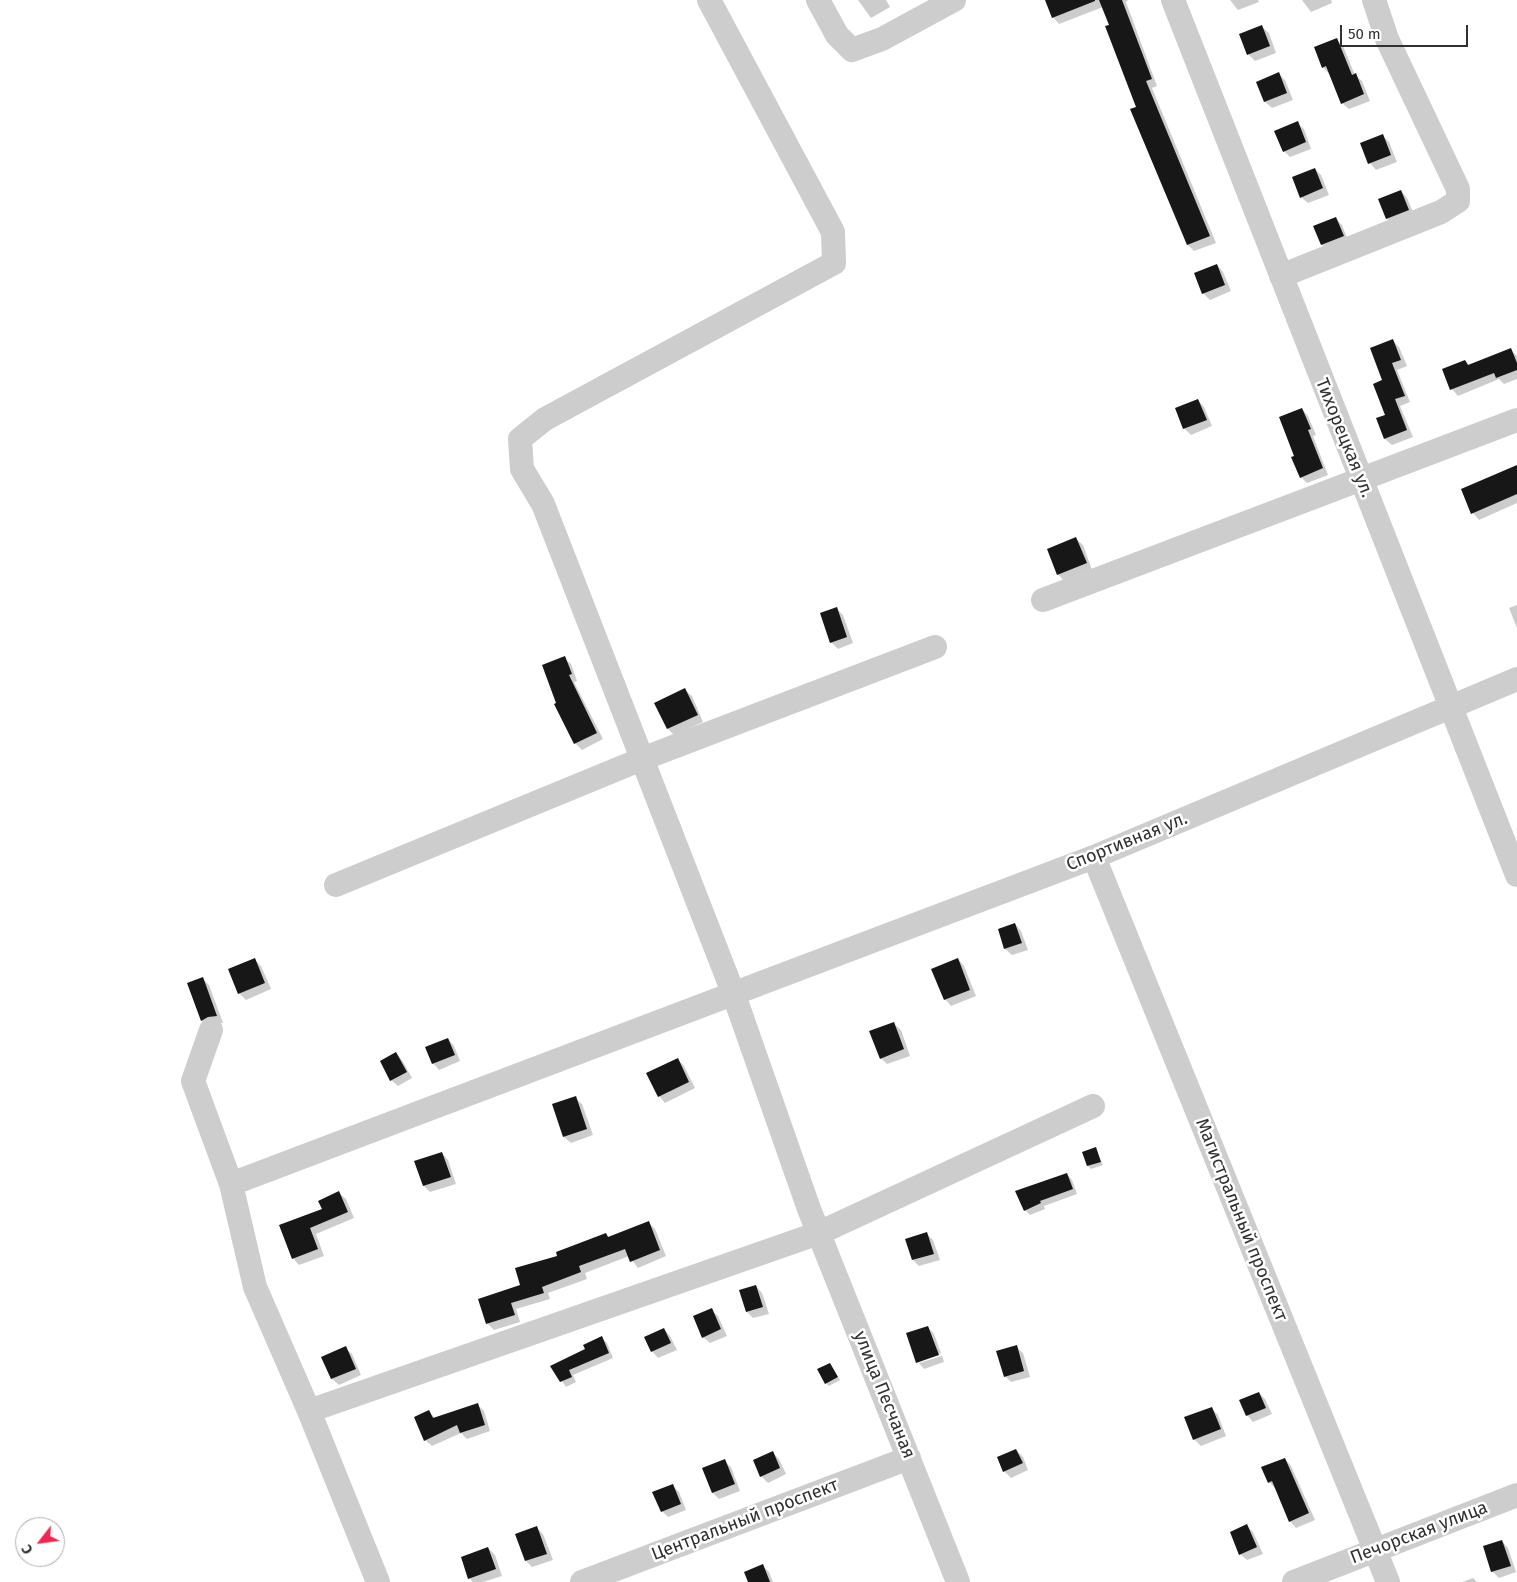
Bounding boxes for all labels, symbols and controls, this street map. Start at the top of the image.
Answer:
scale bar [1342,15,1470,47]
text: 50 m [1348,25,1381,43]
street label: Тихорецкая ул. [1310,375,1378,501]
street label: Спортивная ул. [1063,808,1191,876]
street label: Магистральный проспект [1190,1115,1292,1325]
street label: улица Песчаная [849,1328,919,1462]
street label: Центральный проспект [649,1474,841,1566]
street label: Печорская улица [1347,1497,1491,1569]
north arrow [15,1517,65,1567]
text: С [18,1542,37,1557]

